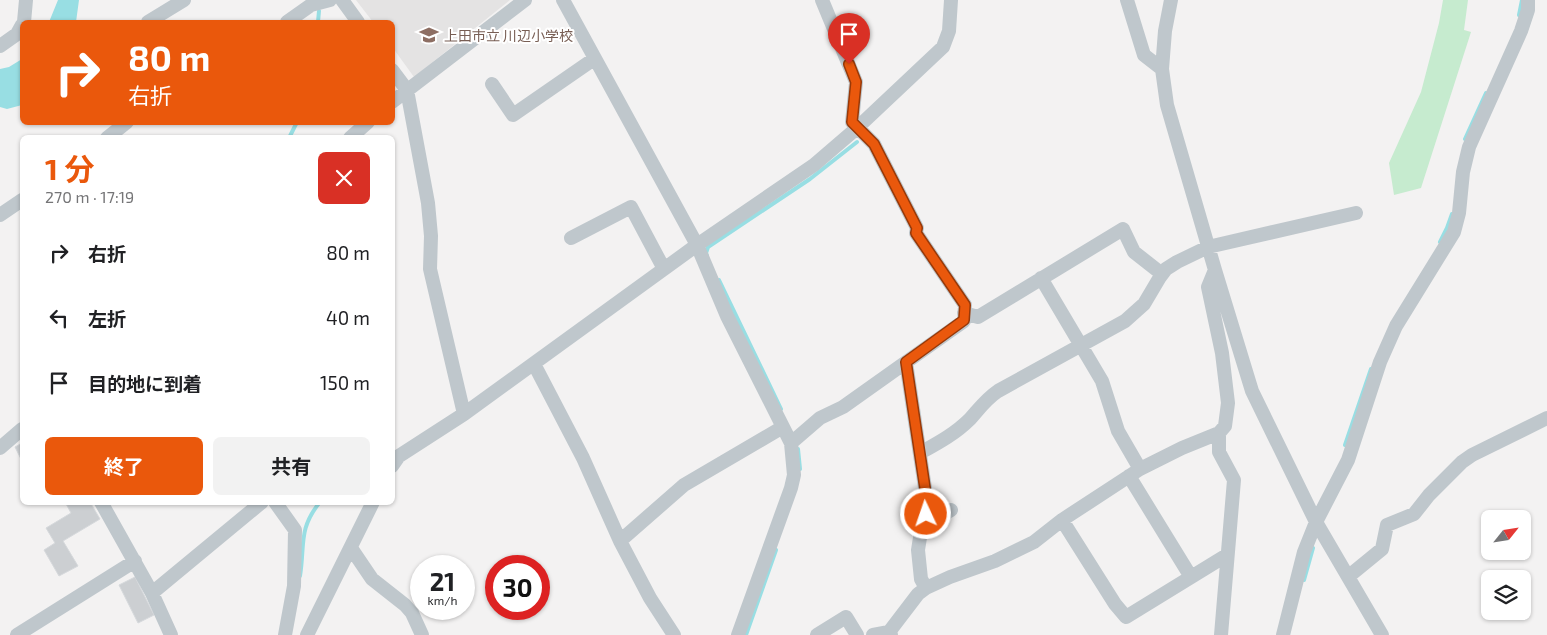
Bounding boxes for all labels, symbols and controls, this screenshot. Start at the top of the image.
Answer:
pin [828,13,870,64]
icon: arrive [835,20,863,48]
school or university icon: 上田市立 川辺小学校 [418,24,440,46]
place label: 上田市立 川辺小学校 [444,27,573,44]
text: 80 m [128,36,210,78]
icon: right [45,40,110,105]
text: 右折 [128,82,172,108]
text: 1 分 [45,150,94,186]
button: close [318,152,370,204]
text: 270 m · 17:19 [45,187,134,206]
icon: right [45,239,73,267]
text: 80 m [326,241,370,264]
text: 右折 [88,242,126,265]
icon: left [45,304,73,332]
text: 40 m [326,306,370,329]
text: 左折 [88,307,126,330]
icon: arrive [45,369,73,397]
text: 150 m [320,371,370,394]
text: 目的地に到着 [88,372,202,395]
button: 終了 [45,437,203,495]
button: 共有 [213,437,370,495]
position arrow [899,487,951,539]
north arrow [1481,510,1531,560]
map controls [1481,510,1531,620]
speed limit sign: 30 [485,555,550,620]
text: 21 [430,566,455,596]
button: layers [1481,570,1531,620]
text: km/h [428,593,457,607]

